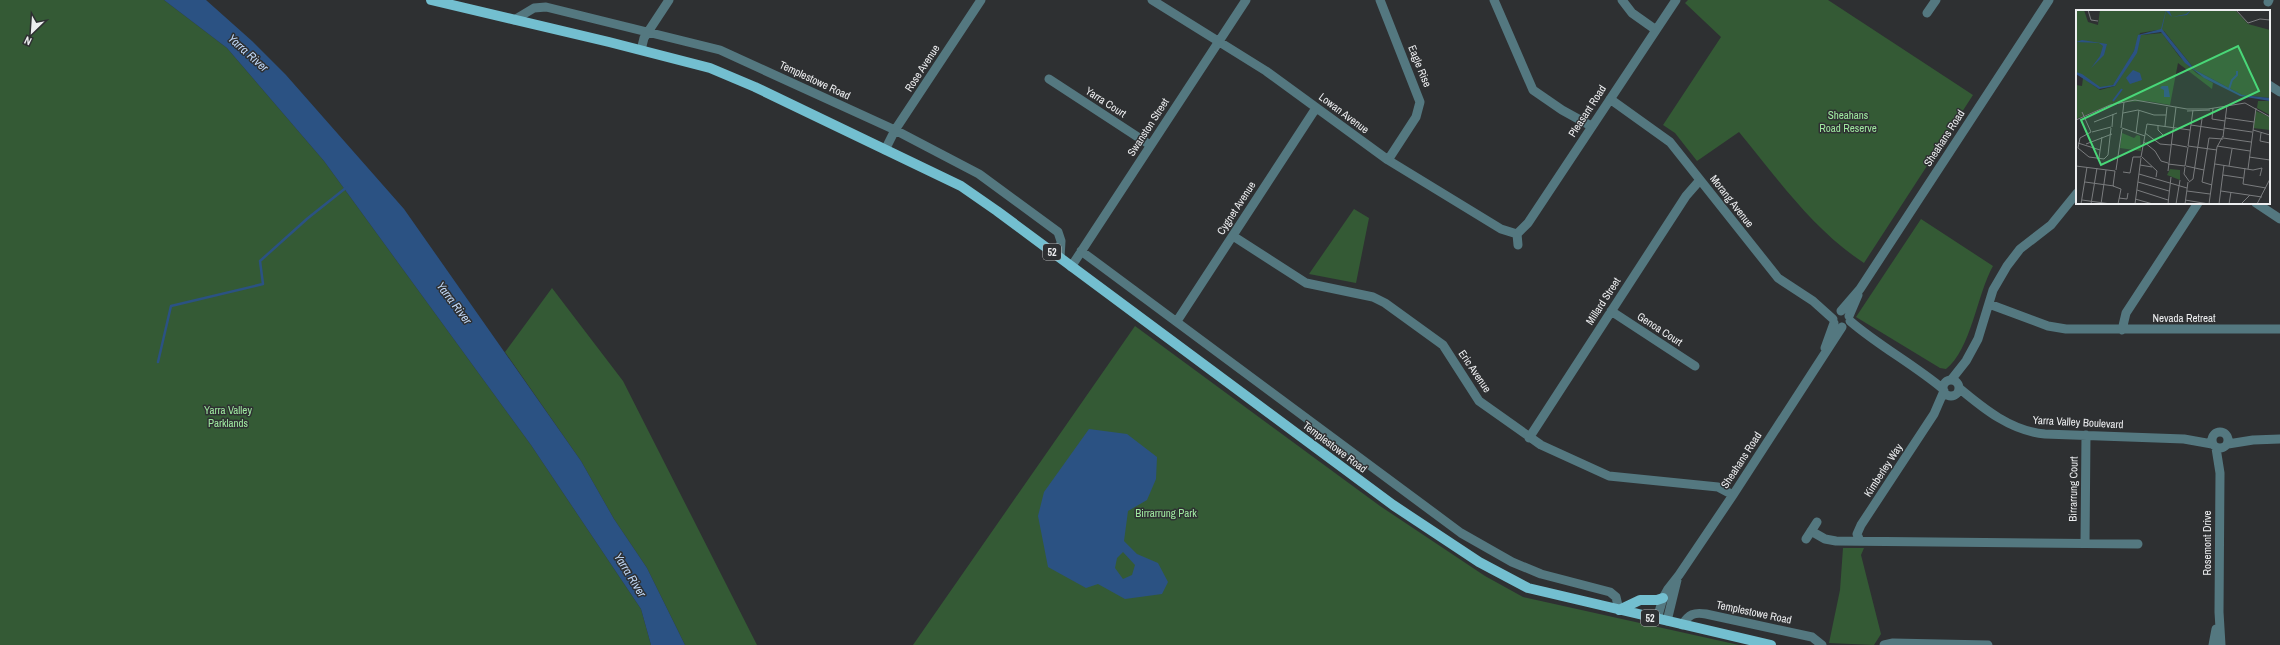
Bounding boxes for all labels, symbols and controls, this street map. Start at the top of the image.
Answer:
inset map [2076,10,2270,204]
north arrow [12,12,52,52]
water label: Yarra River [224,31,272,76]
text: N [22,33,34,49]
street label: Rose Avenue [902,42,942,94]
street label: Eagle Rise [1405,43,1435,89]
street label: Templestowe Road [777,57,853,103]
street label: Pleasant Road [1565,82,1609,140]
street label: Yarra Court [1083,84,1129,121]
street label: Lowan Avenue [1316,90,1372,136]
street label: Swanston Street [1124,95,1172,159]
street label: Sheahans Road [1921,107,1967,169]
park label: Sheahans Road Reserve [1819,108,1877,135]
street label: Morang Avenue [1707,172,1757,230]
street label: Cygnet Avenue [1214,179,1258,237]
road number: 52 [1043,244,1061,260]
street label: Millard Street [1583,274,1624,327]
water label: Yarra River [433,278,476,328]
street label: Genoa Court [1635,309,1686,349]
street label: Nevada Retreat [2152,311,2216,325]
street label: Eric Avenue [1456,347,1494,395]
park label: Yarra Valley Parklands [204,403,252,430]
street label: Yarra Valley Boulevard [2032,413,2124,431]
street label: Templestowe Road [1300,418,1370,476]
street label: Sheahans Road [1718,429,1764,491]
street label: Kimberley Way [1861,440,1906,499]
street label: Birrarrung Court [2065,456,2081,522]
park label: Birrarrung Park [1135,506,1197,520]
street label: Rosemont Drive [2200,510,2214,576]
water label: Yarra River [610,550,650,601]
street label: Templestowe Road [1715,597,1793,627]
road number: 52 [1641,610,1659,626]

